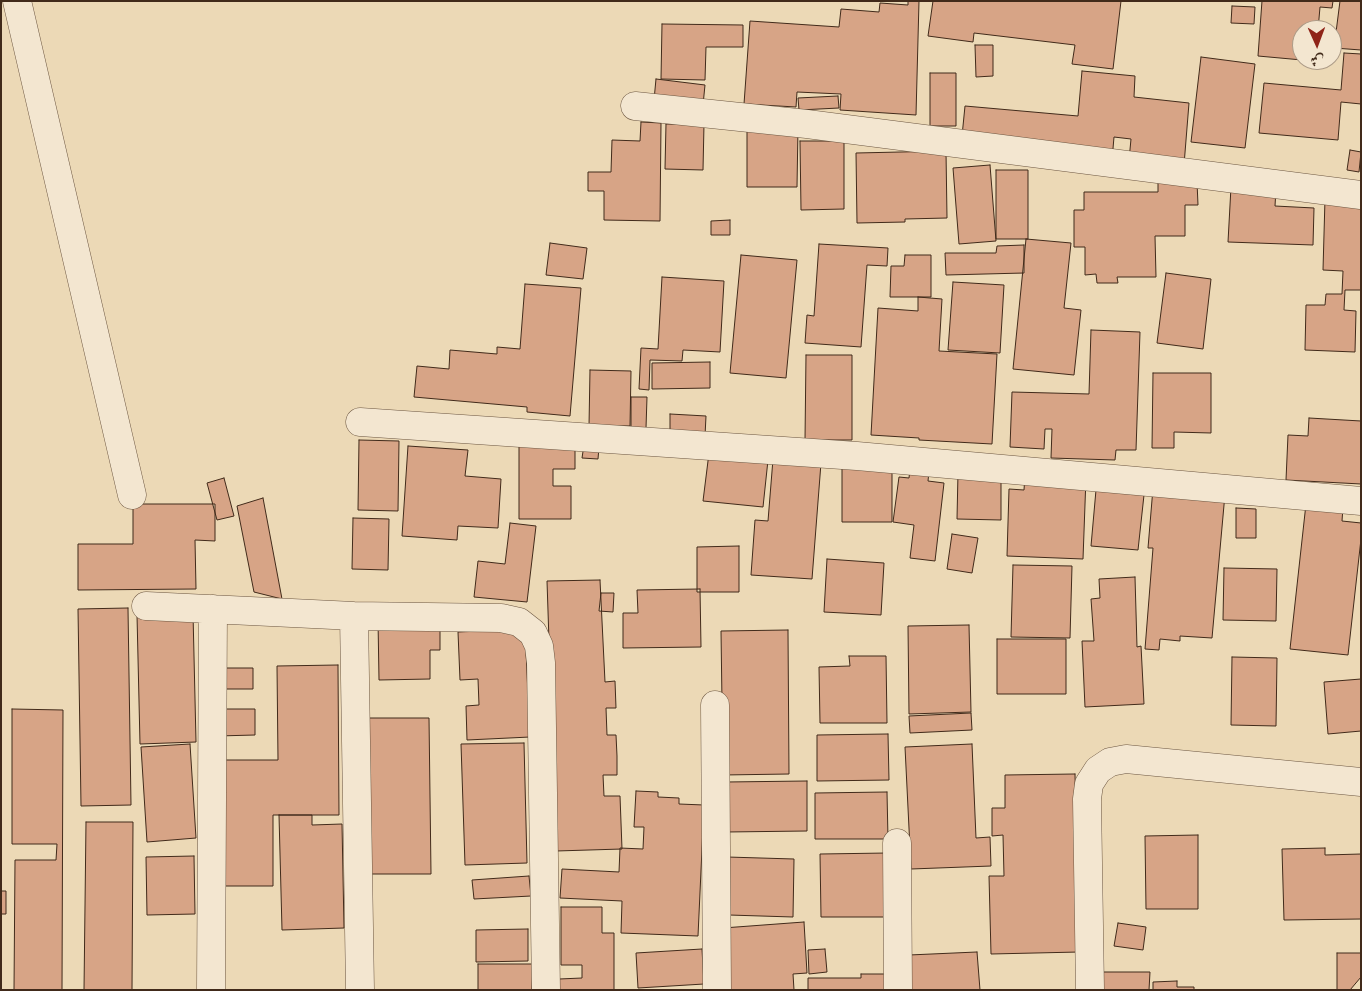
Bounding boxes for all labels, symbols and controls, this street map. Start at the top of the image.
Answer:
north arrow [1292,20,1342,70]
text: ش [1310,50,1325,69]

